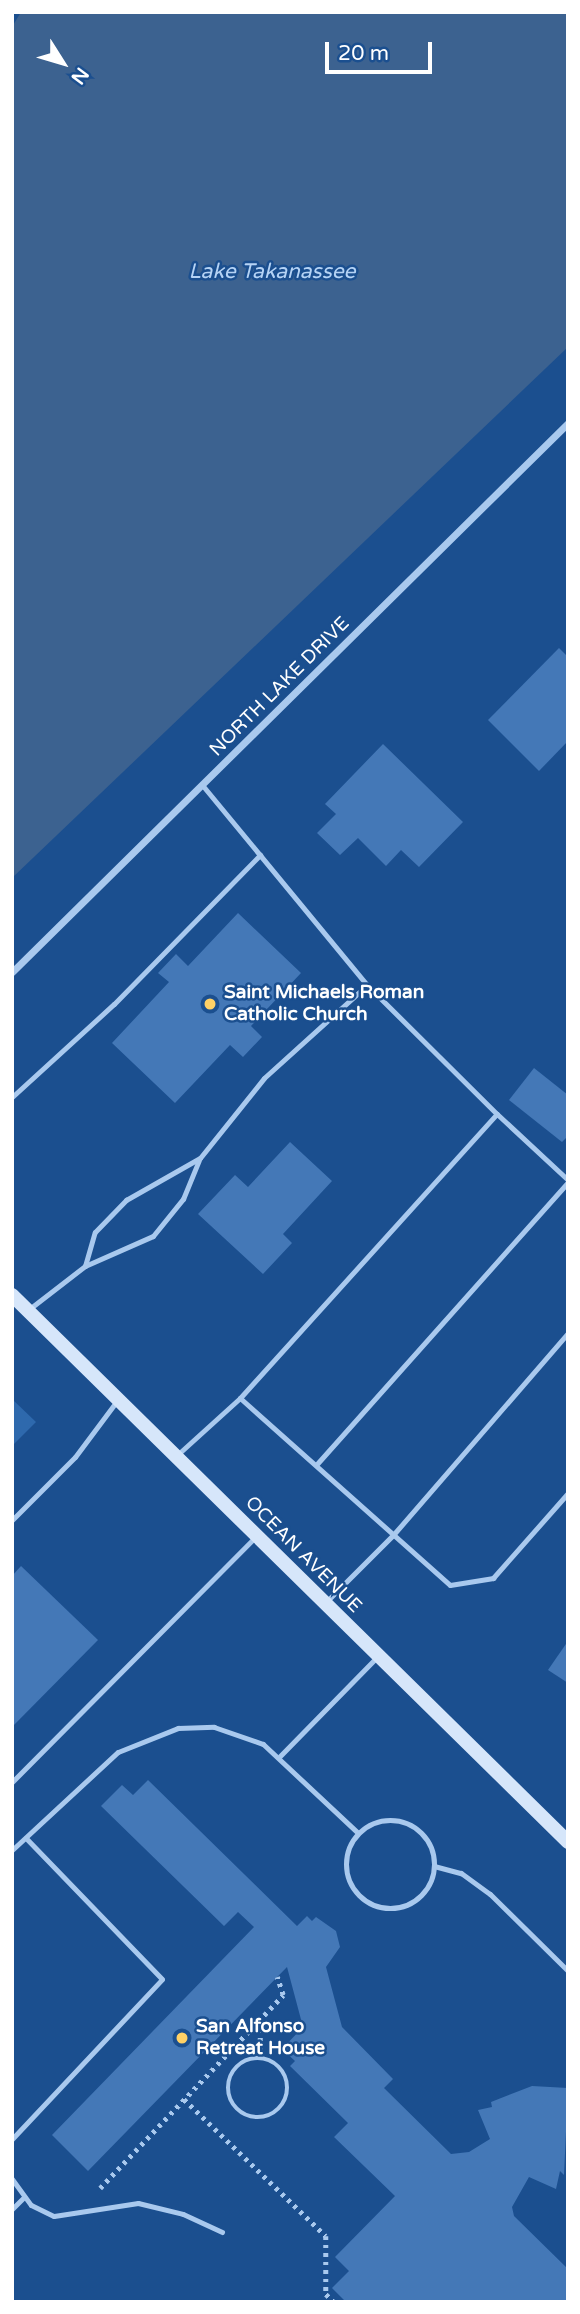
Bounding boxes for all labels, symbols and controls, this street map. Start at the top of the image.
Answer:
north arrow [28,28,98,98]
scale bar [328,28,435,72]
text: 20 m [338,41,389,66]
text: N [66,63,93,88]
water label: Lake Takanassee [189,259,355,285]
street label: NORTH LAKE DRIVE [205,612,355,762]
place label: Saint Michaels Roman Catholic Church [224,982,424,1026]
marker: Saint Michaels Roman Catholic Church [202,996,218,1012]
street label: OCEAN AVENUE [240,1492,366,1618]
place label: San Alfonso Retreat House [196,2016,325,2060]
marker: San Alfonso Retreat House [174,2030,190,2046]

